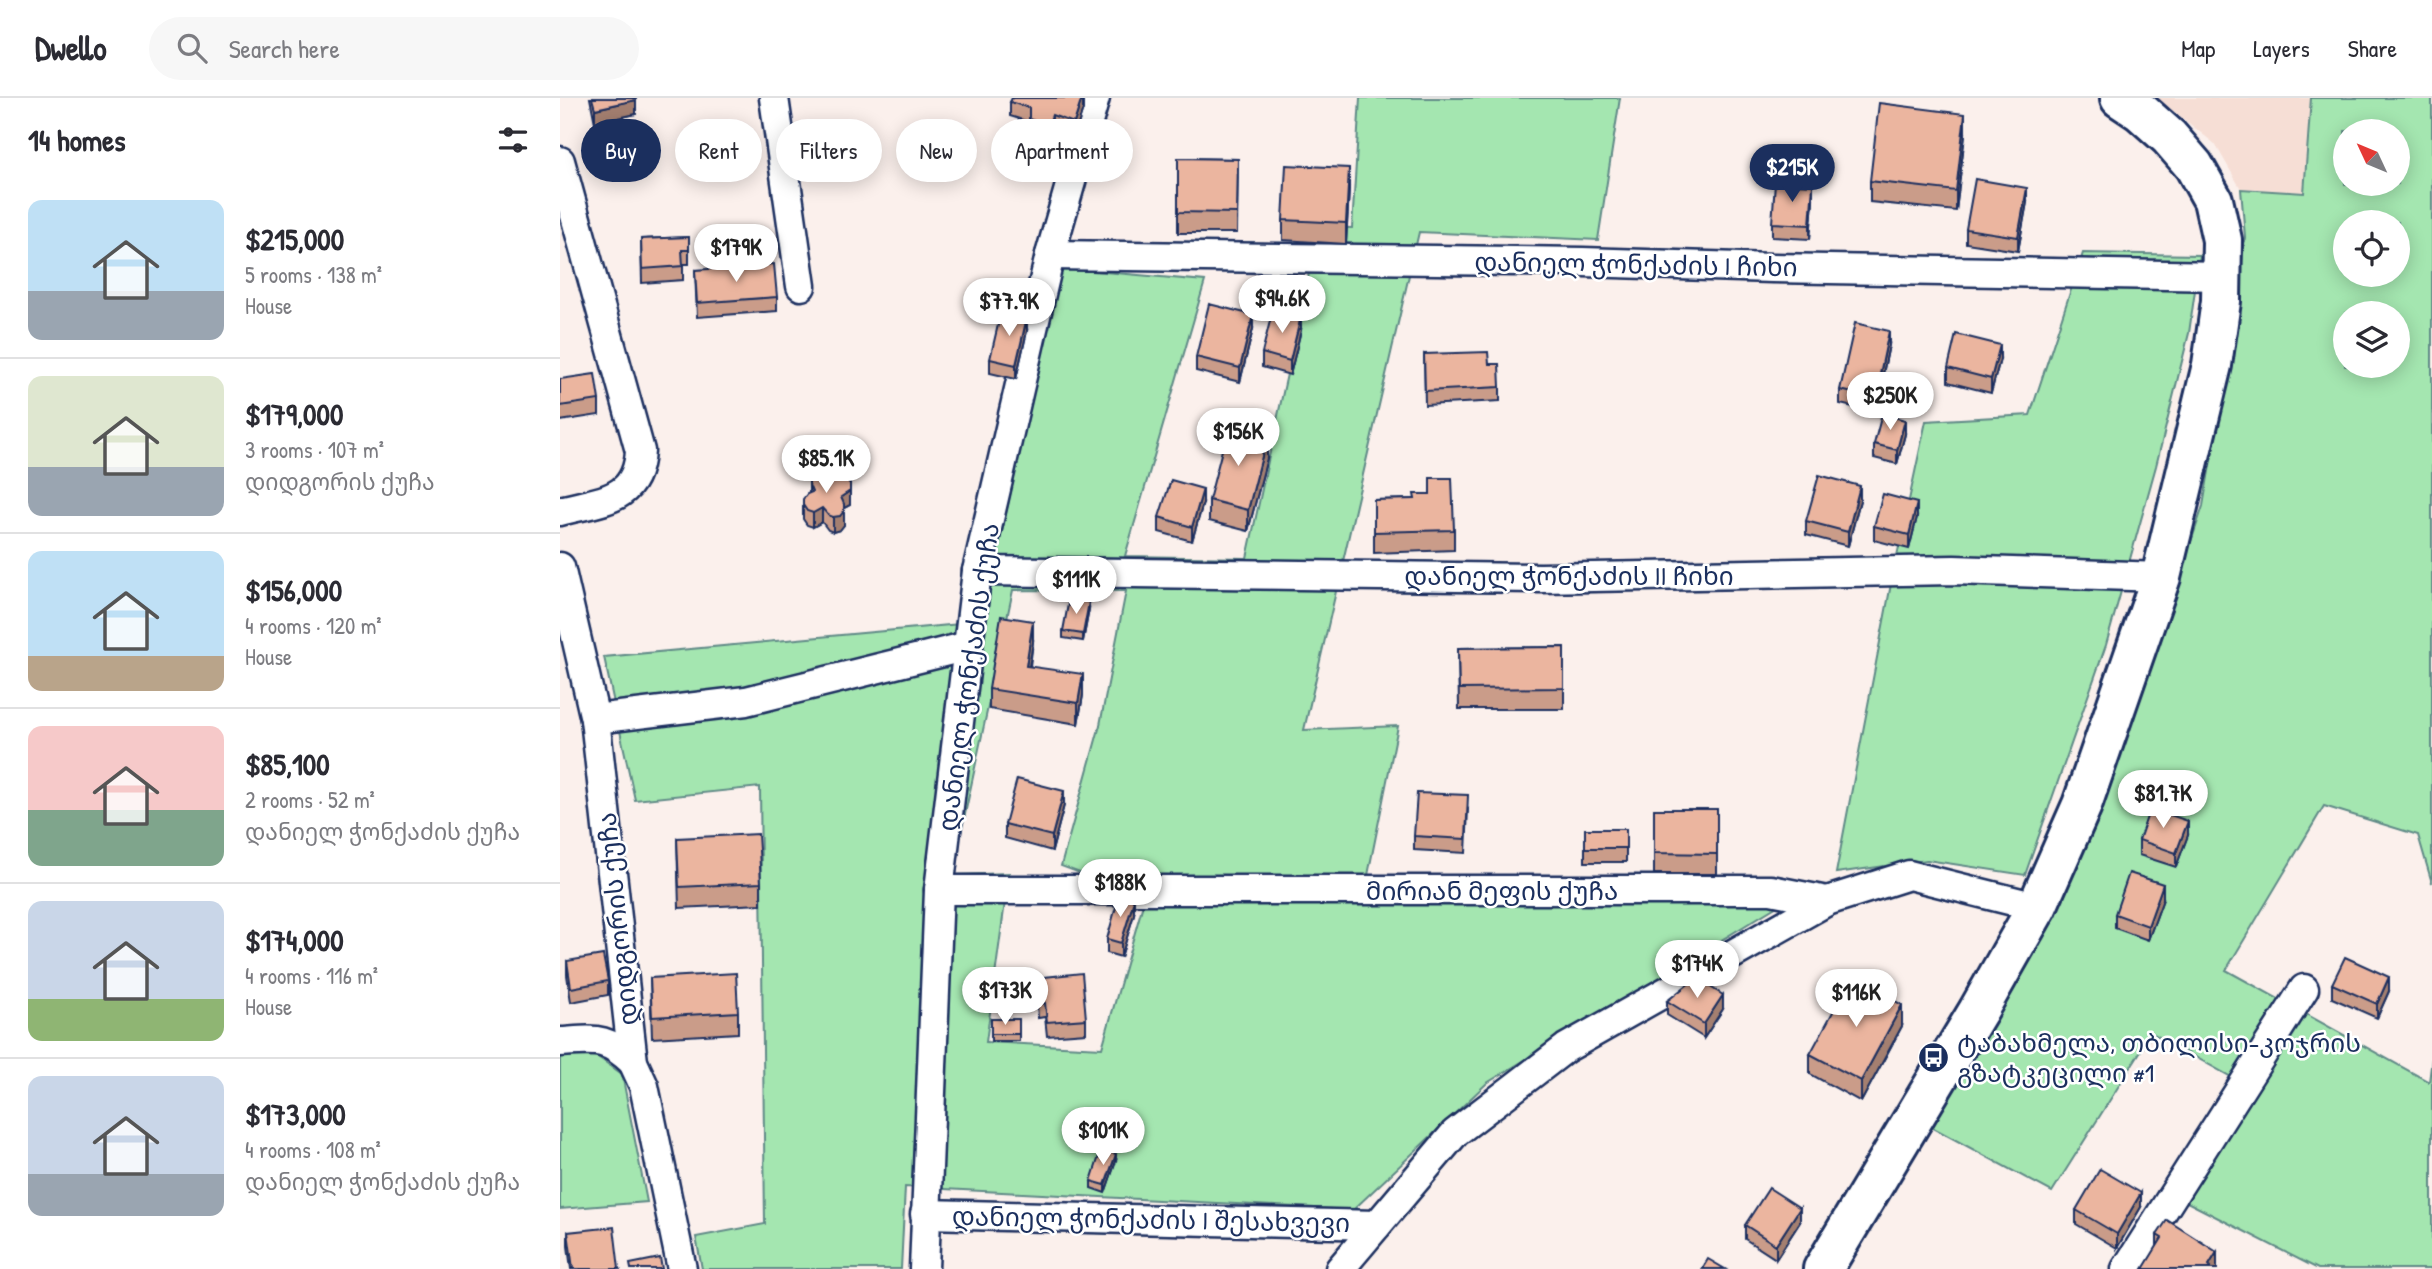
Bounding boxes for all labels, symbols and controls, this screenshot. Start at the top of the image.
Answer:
search box [149,17,639,80]
text: Dwello [35,26,107,70]
icon: search [173,29,211,67]
text: Search here [229,31,340,66]
text: Map [2181,32,2215,64]
text: Layers [2253,32,2310,64]
text: Share [2348,32,2397,64]
chip: Buy [581,119,661,182]
chip: Rent [675,119,762,182]
chip: Filters [776,119,882,182]
chip: New [896,119,977,182]
chip: Apartment [991,119,1133,182]
north arrow [2333,119,2410,196]
map controls [2333,119,2410,378]
text: 14 homes [28,120,126,160]
icon: filters [494,121,532,159]
pin: $215K [1743,144,1841,204]
text: $215K [1766,151,1818,182]
button: locate [2333,210,2410,287]
text: $215,000 [245,219,344,259]
pin: $179K [687,225,785,284]
icon: home [84,228,168,312]
text: $179K [710,231,762,262]
street label: დანიელ ჭონქაძის I ჩიხი [1474,244,1798,284]
text: 5 rooms · 138 m² [245,259,382,290]
pin: $94.6K [1225,275,1339,335]
pin: $77.9K [952,278,1066,338]
text: $94.6K [1255,282,1309,313]
text: $77.9K [979,285,1039,316]
text: House [245,290,292,321]
button: layers [2333,301,2410,378]
pin: $250K [1841,372,1939,432]
text: $250K [1863,379,1917,410]
text: $179,000 [245,394,343,434]
icon: home [84,404,168,488]
pin: $156K [1189,408,1287,468]
text: $156K [1213,415,1263,446]
text: 3 rooms · 107 m² [245,434,384,465]
pin: $85.1K [769,436,883,495]
text: $85.1K [798,442,854,473]
text: დიდგორის ქუჩა [245,466,435,497]
street label: დანიელ ჭონქაძის ქუჩა [929,521,1007,833]
pin: $111K [1027,556,1125,616]
street label: დანიელ ჭონქაძის II ჩიხი [1404,558,1734,593]
text: $111K [1052,563,1100,594]
text: $156,000 [245,570,342,610]
icon: home [84,579,168,663]
text: 4 rooms · 120 m² [245,610,382,641]
text: House [245,641,292,672]
text: $85,100 [245,744,330,784]
icon: home [84,754,168,838]
pin: $81.7K [2106,770,2220,830]
text: $81.7K [2134,777,2192,808]
text: 2 rooms · 52 m² [245,784,375,815]
street label: დიდგორის ქუჩა [588,811,646,1027]
text: დანიელ ჭონქაძის ქუჩა [245,816,520,847]
pin: $188K [1071,860,1169,919]
text: $188K [1094,866,1146,897]
street label: მირიან მეფის ქუჩა [1366,873,1618,908]
text: $174,000 [245,920,344,960]
icon: home [84,929,168,1013]
pin: $174K [1648,940,1746,1000]
text: $174K [1671,947,1723,978]
text: 4 rooms · 116 m² [245,960,378,991]
pin: $173K [956,968,1054,1027]
pin: $116K [1807,970,1905,1029]
text: $173K [978,974,1032,1005]
text: $116K [1831,976,1881,1007]
text: House [245,991,292,1022]
place label: ტაბახმელა, თბილისი-კოჯრის გზატკეცილი #1 [1957,1025,2361,1090]
bus stop icon: ტაბახმელა, თბილისი-კოჯრის გზატკეცილი #1 [1917,1040,1951,1074]
text: $173,000 [245,1094,346,1134]
icon: home [84,1104,168,1188]
pin: $101K [1054,1108,1152,1167]
text: $101K [1078,1114,1128,1145]
text: 4 rooms · 108 m² [245,1134,381,1165]
text: დანიელ ჭონქაძის ქუჩა [245,1166,520,1197]
street label: დანიელ ჭონქაძის I შესახვევი [952,1198,1350,1240]

